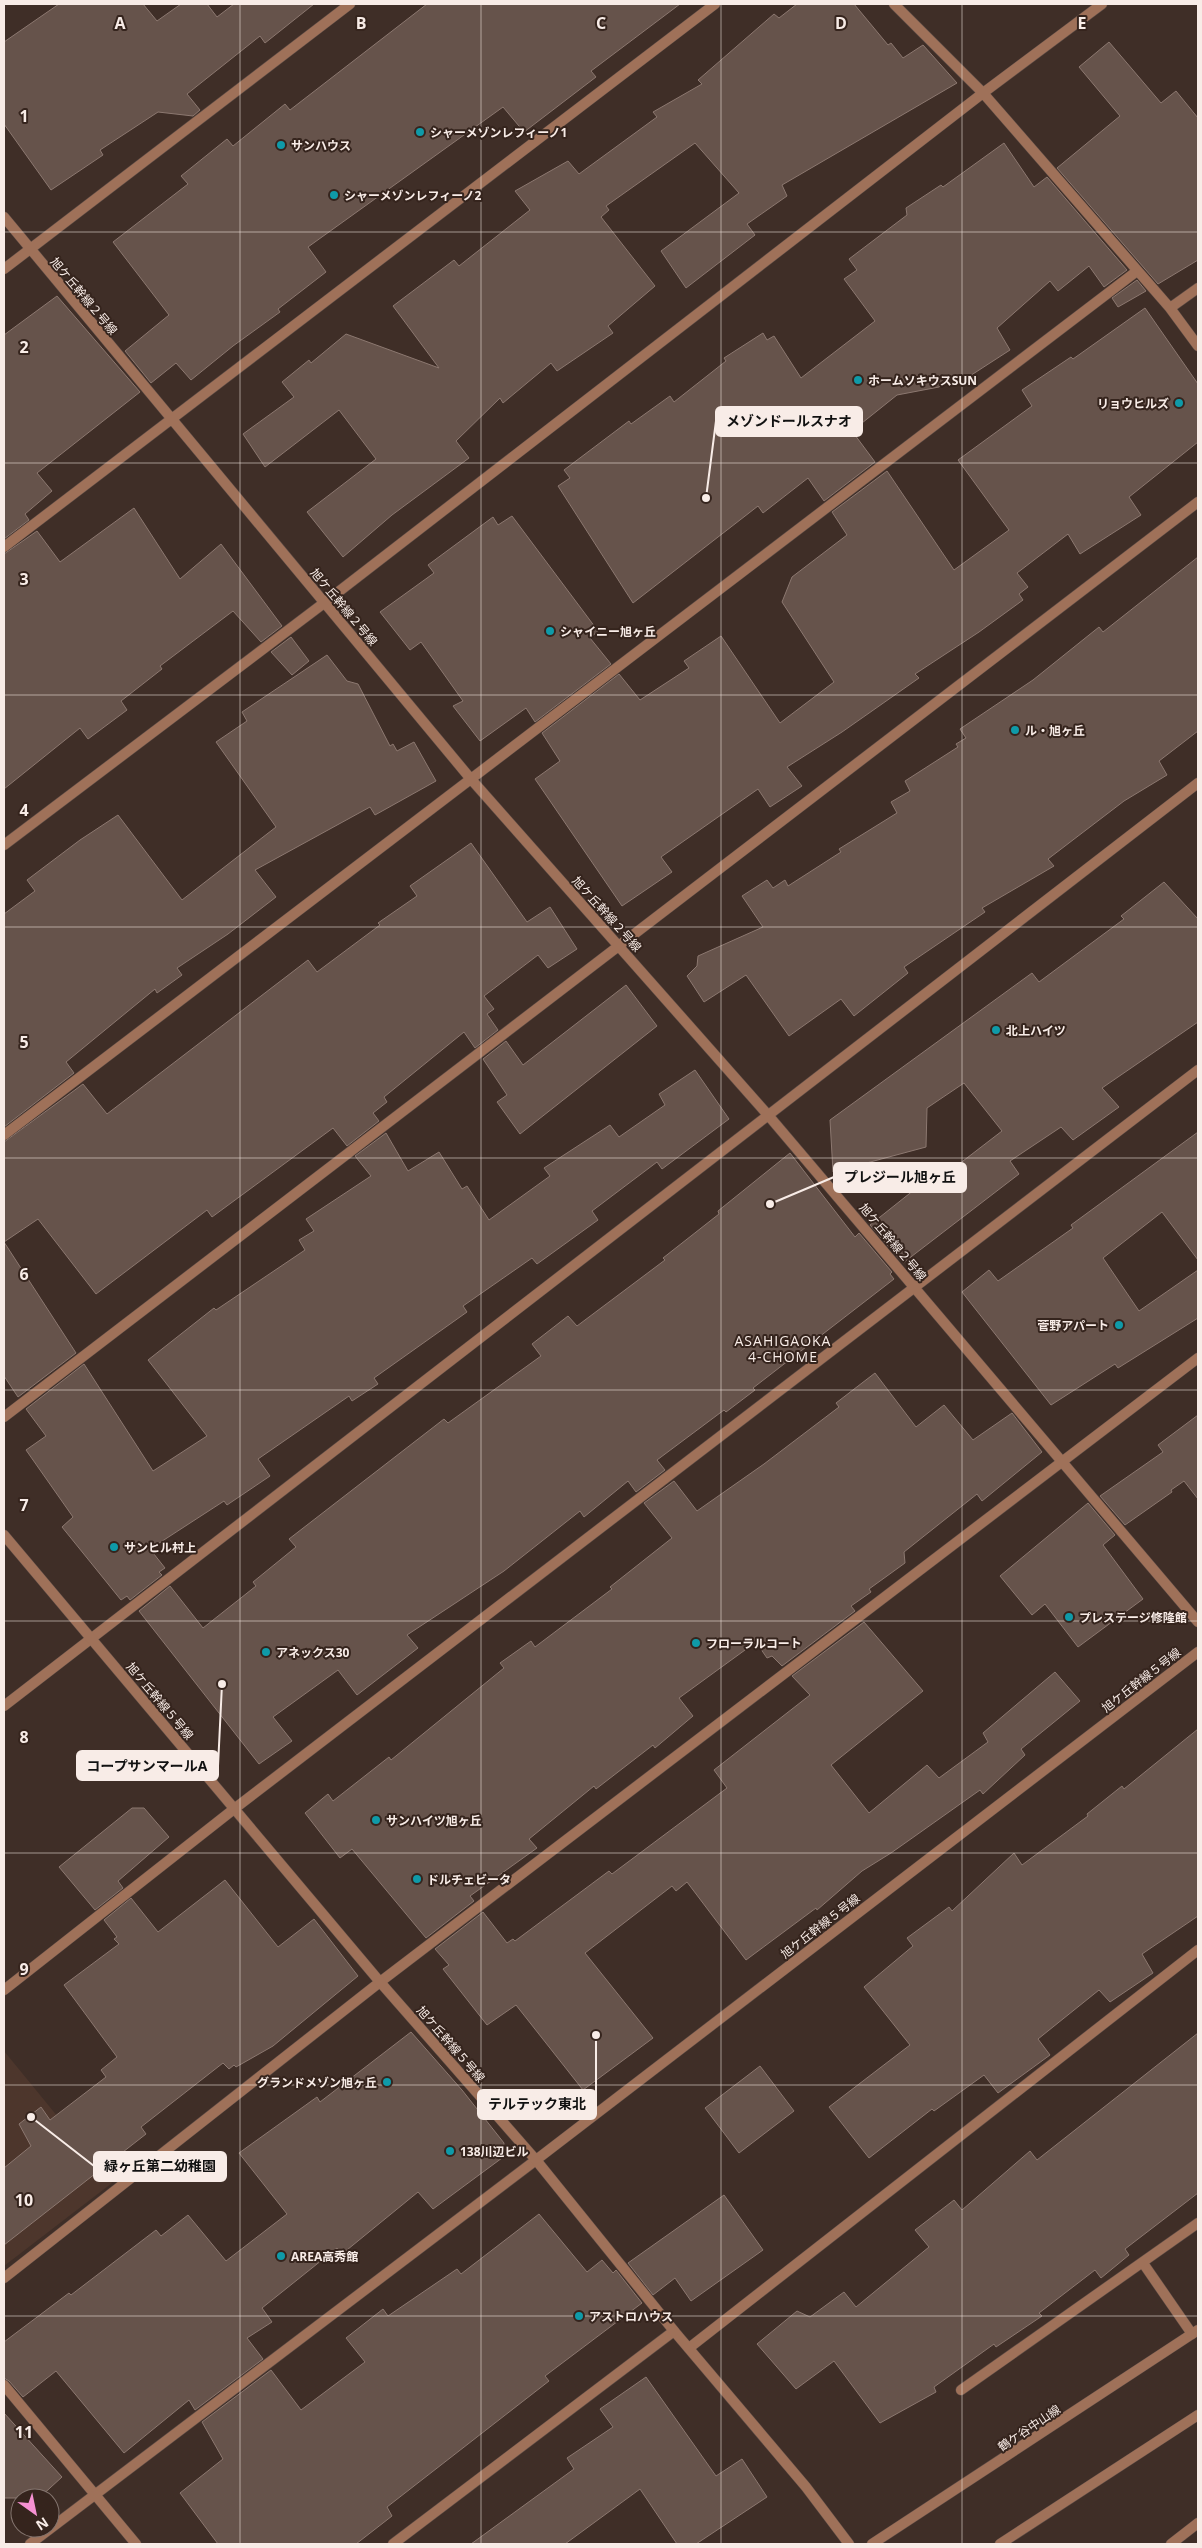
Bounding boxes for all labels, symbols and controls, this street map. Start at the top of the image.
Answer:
text: A [114,12,126,34]
text: B [356,12,366,34]
text: C [596,12,606,34]
text: D [835,12,847,34]
text: E [1078,12,1087,34]
text: 1 [19,105,29,127]
place label: シャーメゾンレフィーノ1 [430,124,567,141]
marker: シャーメゾンレフィーノ1 [414,126,426,138]
place label: サンハウス [291,137,351,154]
marker: サンハウス [275,139,287,151]
place label: シャーメゾンレフィーノ2 [344,187,482,204]
marker: シャーメゾンレフィーノ2 [328,189,340,201]
street label: 旭ケ丘幹線２号線 [47,254,121,338]
text: 2 [19,336,29,358]
place label: ホームソキウスSUN [868,372,977,389]
marker: ホームソキウスSUN [852,374,864,386]
place label: リョウヒルズ [1097,395,1169,412]
marker: リョウヒルズ [1173,397,1185,409]
callout: メゾンドールスナオ [716,407,862,436]
text: メゾンドールスナオ [726,411,852,430]
street label: 旭ケ丘幹線２号線 [307,565,381,649]
text: 3 [19,568,29,590]
place label: シャイニー旭ヶ丘 [560,623,656,640]
marker: シャイニー旭ヶ丘 [544,625,556,637]
place label: ル・旭ヶ丘 [1025,722,1085,739]
marker: ル・旭ヶ丘 [1009,724,1021,736]
text: 4 [19,799,29,821]
street label: 旭ケ丘幹線２号線 [569,873,645,955]
place label: 北上ハイツ [1006,1022,1066,1039]
marker: 北上ハイツ [990,1024,1002,1036]
text: 5 [19,1031,29,1053]
callout: プレジール旭ヶ丘 [834,1163,966,1192]
text: プレジール旭ヶ丘 [844,1167,956,1186]
street label: 旭ケ丘幹線２号線 [856,1200,930,1284]
text: 6 [19,1263,29,1285]
place label: 菅野アパート [1037,1317,1109,1334]
marker: 菅野アパート [1113,1319,1125,1331]
district label: ASAHIGAOKA 4-CHOME [735,1331,831,1366]
text: 7 [19,1494,29,1516]
place label: サンヒル村上 [124,1539,196,1556]
marker: サンヒル村上 [108,1541,120,1553]
place label: プレステージ修隆館 [1079,1609,1187,1626]
marker: プレステージ修隆館 [1063,1611,1075,1623]
place label: フローラルコート [706,1635,802,1652]
marker: フローラルコート [690,1637,702,1649]
place label: アネックス30 [276,1644,350,1661]
street label: 旭ケ丘幹線５号線 [1098,1644,1184,1716]
marker: アネックス30 [260,1646,272,1658]
street label: 旭ケ丘幹線５号線 [123,1659,197,1743]
text: 8 [19,1726,29,1748]
callout: コープサンマールA [77,1751,218,1780]
text: コープサンマールA [87,1756,208,1775]
place label: サンハイツ旭ヶ丘 [386,1812,482,1829]
marker: サンハイツ旭ヶ丘 [370,1814,382,1826]
place label: ドルチェビータ [427,1871,511,1888]
marker: ドルチェビータ [411,1873,423,1885]
street label: 旭ケ丘幹線５号線 [777,1890,863,1962]
text: 9 [19,1958,29,1980]
street label: 旭ケ丘幹線５号線 [413,2002,489,2086]
place label: グランドメゾン旭ヶ丘 [257,2074,377,2091]
marker: グランドメゾン旭ヶ丘 [381,2076,393,2088]
callout: テルテック東北 [478,2090,596,2119]
text: テルテック東北 [488,2094,586,2113]
place label: 138川辺ビル [460,2143,529,2160]
marker: 138川辺ビル [444,2145,456,2157]
callout: 緑ヶ丘第二幼稚園 [94,2152,226,2181]
text: 緑ヶ丘第二幼稚園 [104,2156,216,2175]
text: 10 [15,2189,33,2211]
place label: AREA高秀館 [291,2248,358,2265]
marker: AREA高秀館 [275,2250,287,2262]
place label: アストロハウス [589,2308,673,2325]
marker: アストロハウス [573,2310,585,2322]
street label: 鶴ケ谷中山線 [994,2401,1064,2455]
text: 11 [15,2421,33,2443]
north arrow [10,2488,60,2538]
text: N [32,2513,52,2535]

